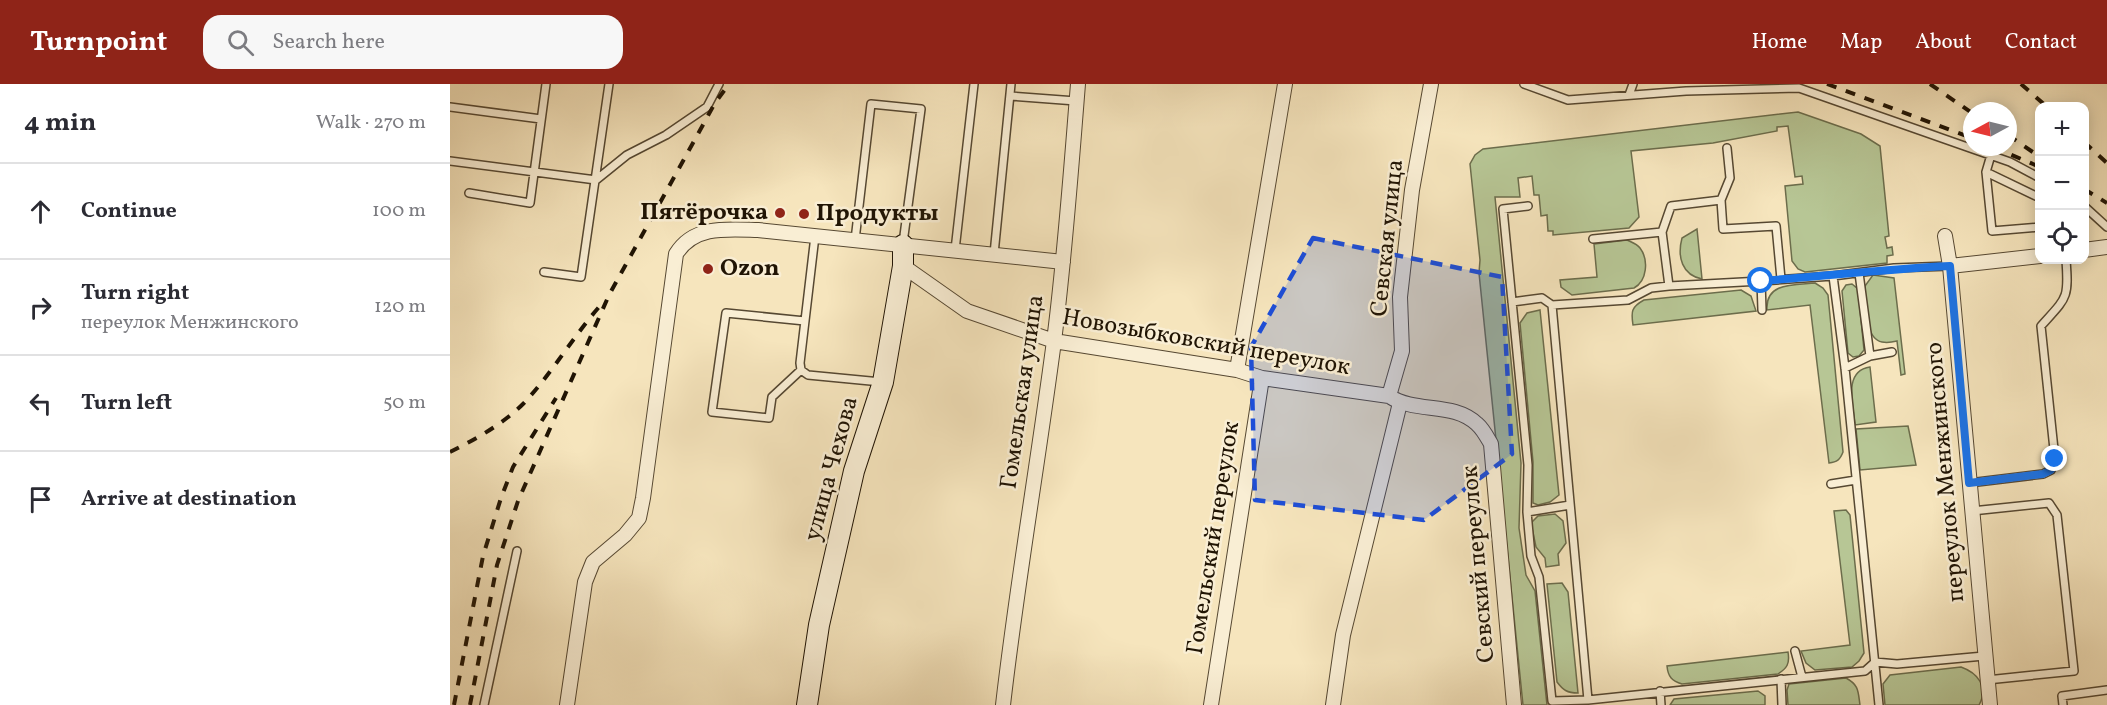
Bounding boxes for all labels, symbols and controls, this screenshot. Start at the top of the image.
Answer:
search box [203,15,623,69]
text: Turnpoint [30,23,167,62]
icon: search [224,26,257,59]
text: Search here [272,27,385,58]
text: Home [1752,28,1807,57]
text: Map [1840,28,1882,57]
text: About [1915,28,1972,57]
text: Contact [2005,28,2077,57]
north arrow [1963,102,2017,156]
map controls [2035,102,2089,264]
button: + [2035,102,2089,156]
text: 4 min [24,105,96,141]
text: Walk · 270 m [316,109,426,137]
button: − [2035,156,2089,210]
street label: Севская улица [1363,158,1413,318]
icon: ahead [24,195,57,228]
text: Continue [81,196,177,227]
place label: Пятёрочка [640,196,768,230]
text: 100 m [372,197,426,225]
place label: Продукты [816,197,939,231]
marker: Пятёрочка [773,206,787,220]
marker: Продукты [797,207,811,221]
button: locate [2035,210,2089,264]
place label: Ozon [720,252,780,286]
marker: Ozon [701,262,715,276]
route start [1747,267,1773,293]
text: Turn right [81,278,189,309]
icon: right [24,291,57,324]
text: 120 m [374,293,426,321]
street label: Гомельская улица [993,293,1053,491]
street label: Новозыбковский переулок [1059,301,1353,385]
text: переулок Менжинского [81,309,299,337]
street label: переулок Менжинского [1918,340,1974,604]
icon: left [24,387,57,420]
text: Turn left [81,388,172,419]
text: 50 m [383,389,426,417]
street label: улица Чехова [796,393,868,545]
street label: Гомельский переулок [1179,419,1249,657]
route end [2041,445,2067,471]
street label: Севский переулок [1453,464,1505,664]
icon: arrive [24,483,57,516]
text: Arrive at destination [81,484,297,515]

